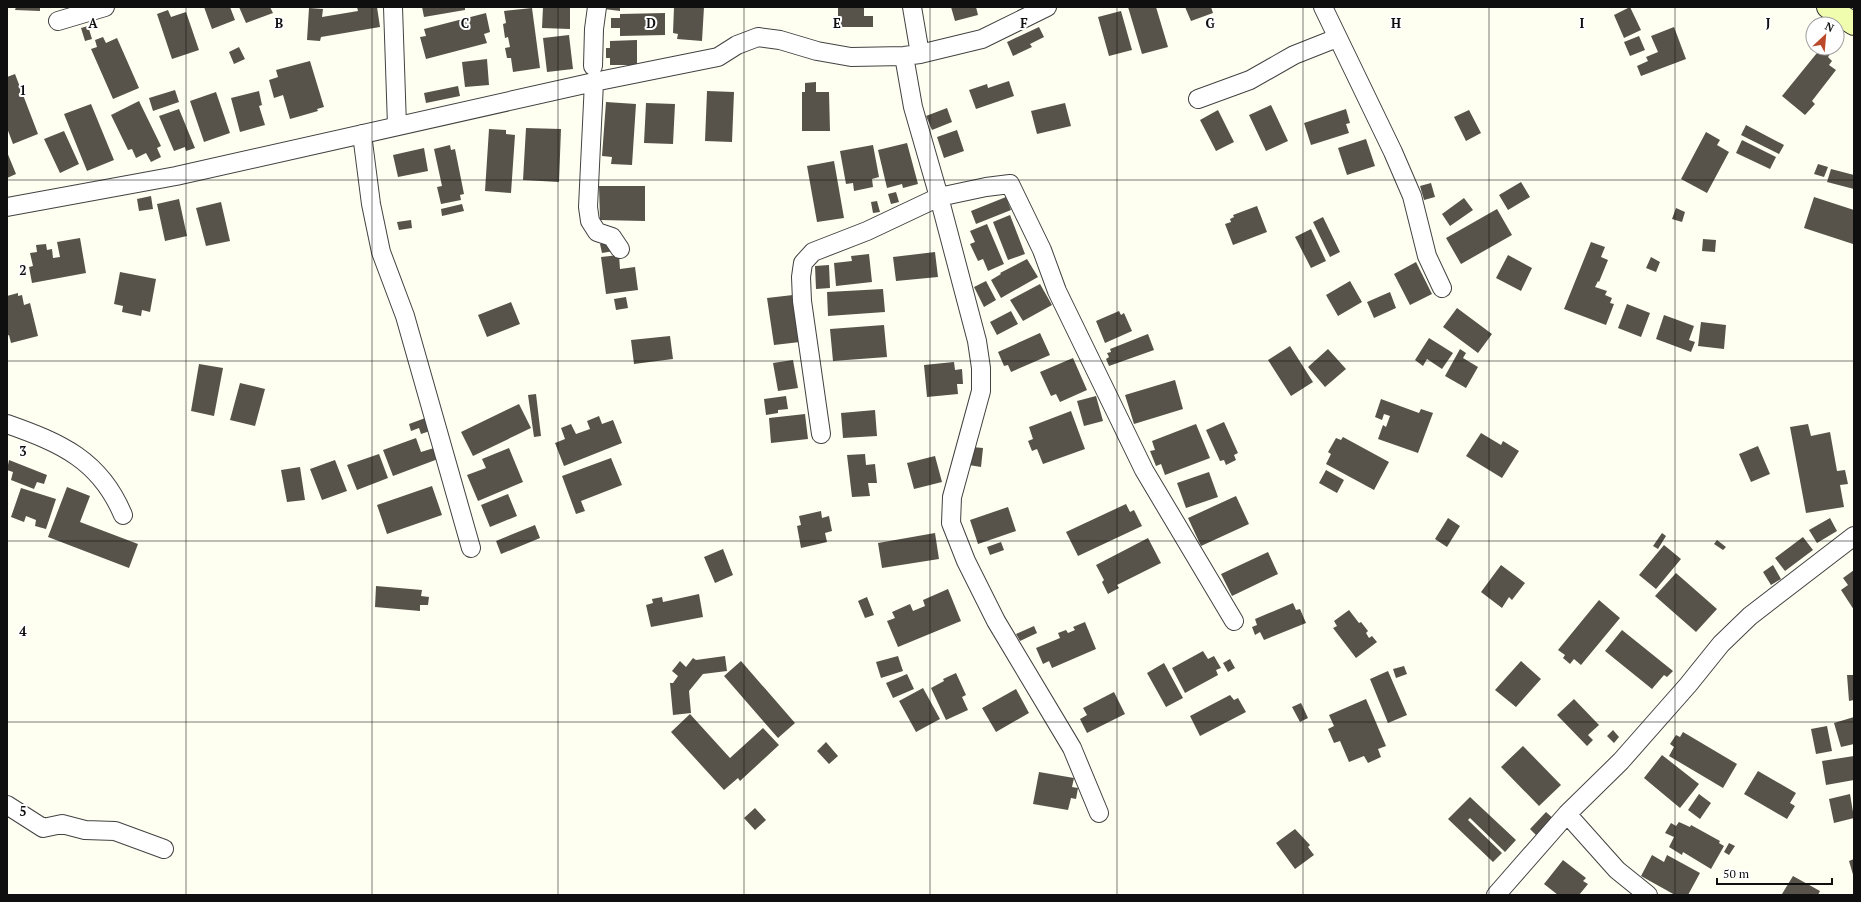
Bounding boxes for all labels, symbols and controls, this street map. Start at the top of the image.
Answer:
text: A [88,14,98,32]
text: B [275,14,283,32]
text: C [461,14,469,32]
text: D [646,14,656,32]
text: E [833,14,841,32]
text: F [1020,14,1028,32]
text: G [1205,14,1215,32]
text: H [1391,14,1401,32]
text: I [1580,14,1585,32]
text: J [1766,14,1771,32]
north arrow [1805,16,1845,56]
text: N [1823,19,1837,35]
text: 1 [19,81,27,99]
text: 2 [19,261,27,279]
text: 3 [19,442,27,460]
text: 4 [19,622,27,640]
text: 5 [19,802,27,820]
scale bar [1717,860,1832,886]
text: 50 m [1723,866,1750,881]

